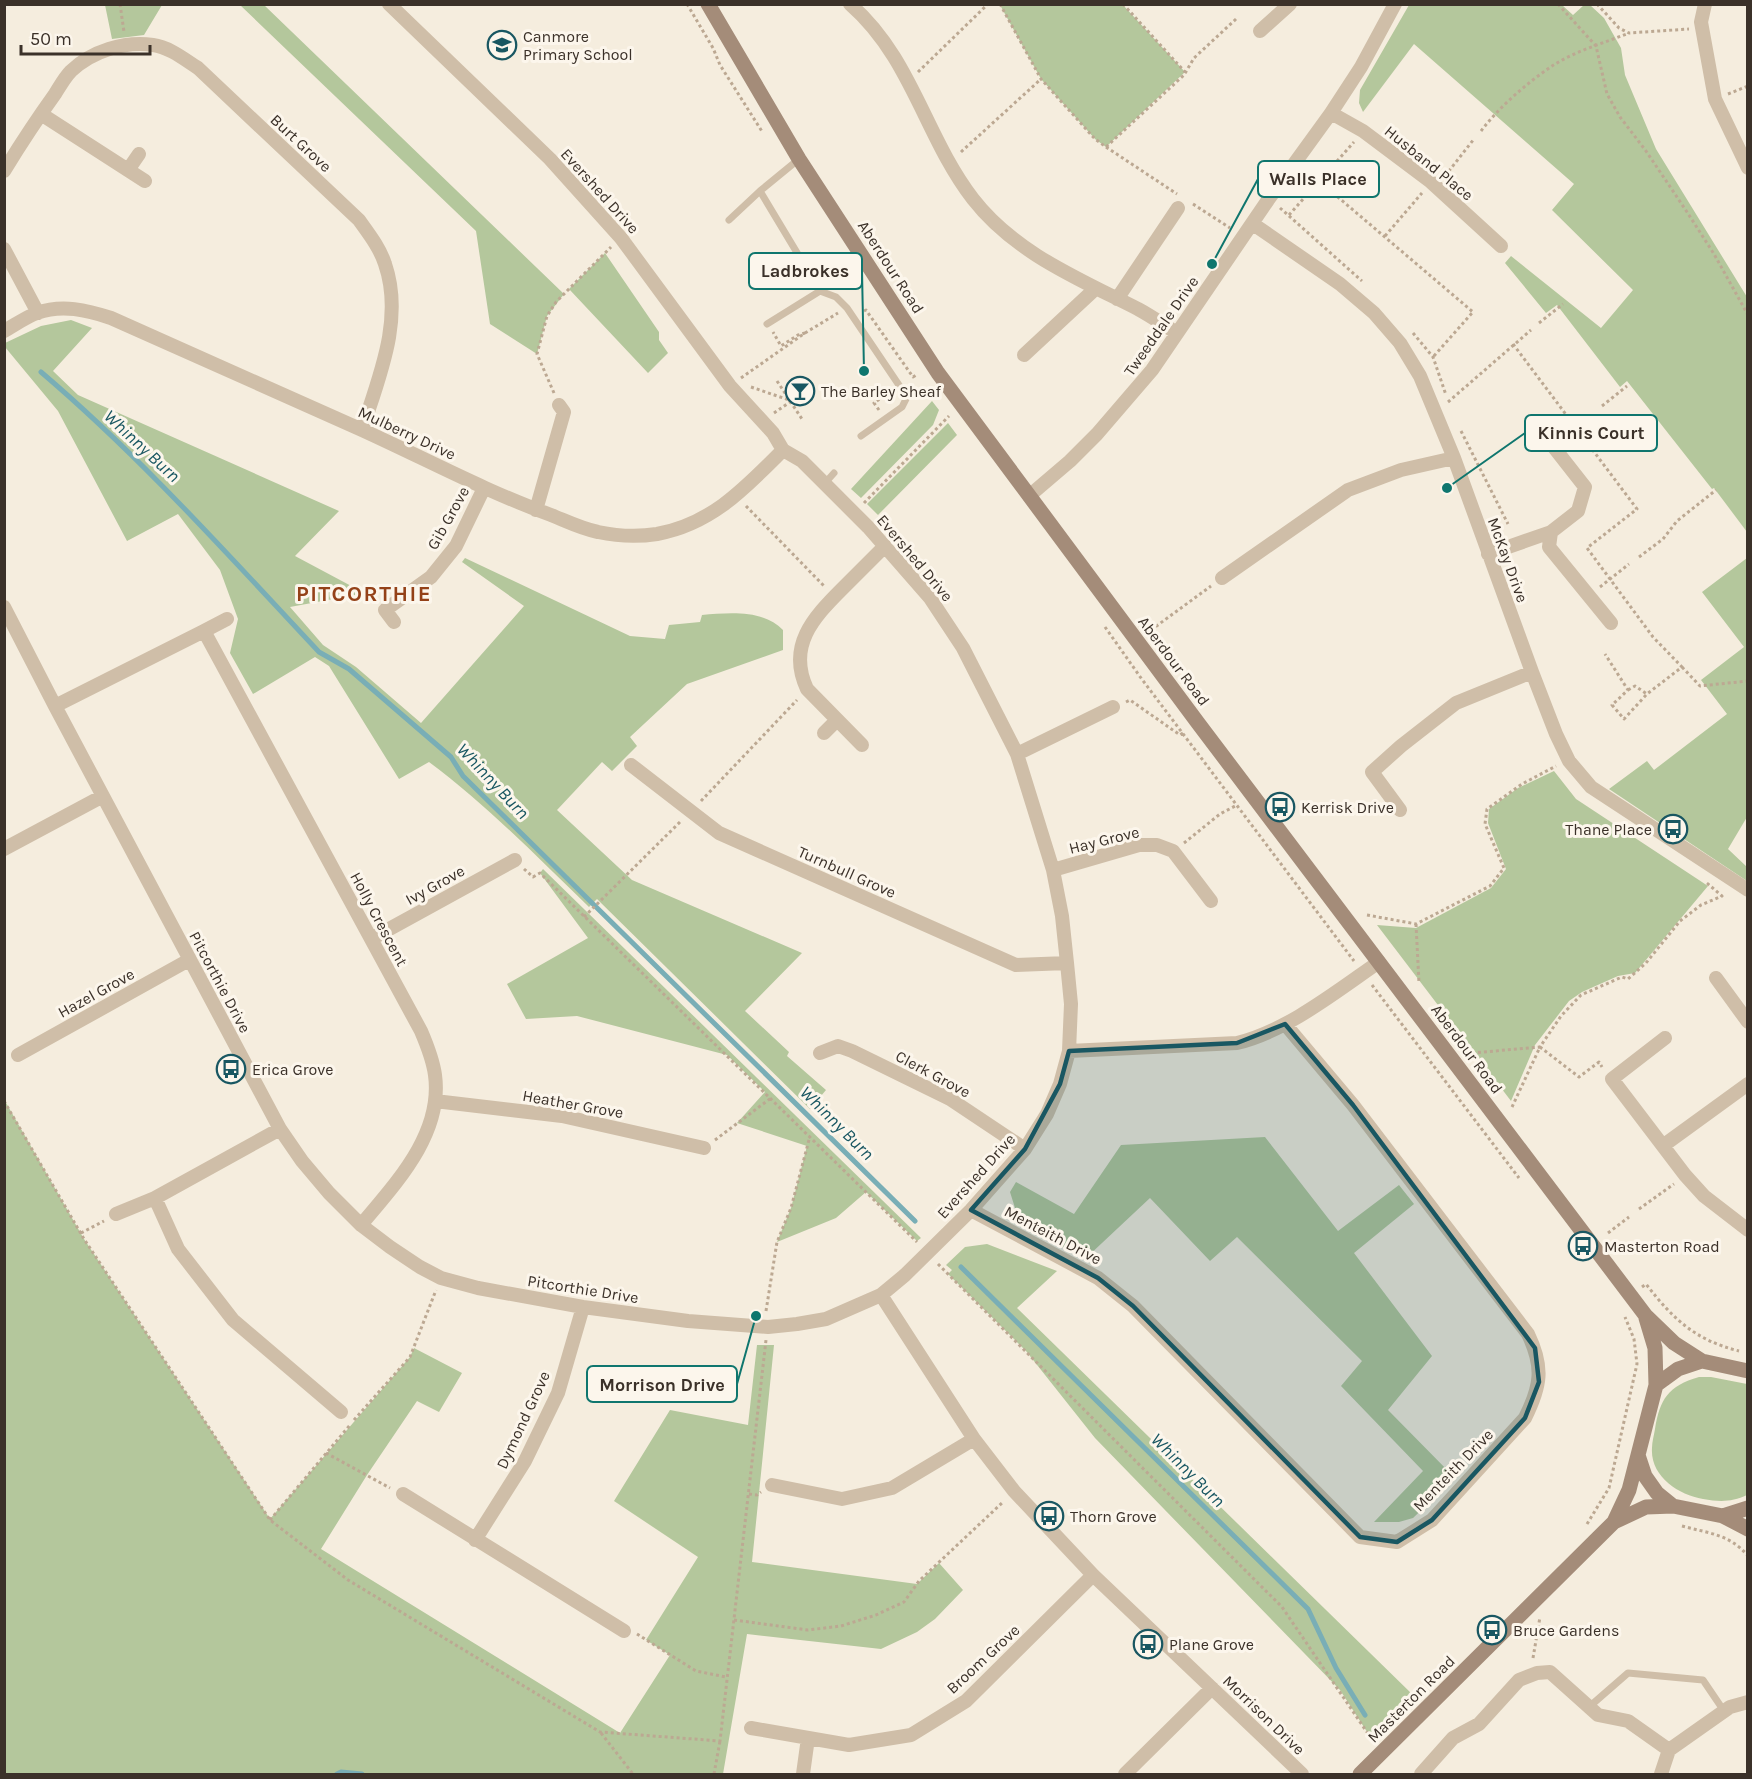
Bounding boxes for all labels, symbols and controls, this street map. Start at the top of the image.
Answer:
scale bar [21,18,150,56]
place label: Canmore Primary School [523,27,633,64]
text: 50 m [30,28,72,50]
school or university icon: Canmore Primary School [486,29,518,61]
street label: Burt Grove [267,110,335,176]
street label: Husband Place [1381,121,1477,205]
street label: Evershed Drive [557,145,643,237]
callout: Walls Place [1258,161,1379,197]
text: Walls Place [1269,168,1367,190]
street label: Aberdour Road [854,217,928,317]
callout: Ladbrokes [749,253,862,289]
text: Ladbrokes [761,260,849,282]
street label: Tweeddale Drive [1120,273,1202,379]
bar icon: The Barley Sheaf [784,375,816,407]
place label: The Barley Sheaf [821,382,942,401]
street label: Mulberry Drive [355,402,459,464]
water label: Whinny Burn [99,405,185,487]
callout: Kinnis Court [1525,415,1657,451]
text: Kinnis Court [1537,422,1645,444]
street label: Gib Grove [423,483,473,553]
street label: Evershed Drive [873,511,957,605]
street label: McKay Drive [1484,515,1532,605]
district label: PITCORTHIE [296,581,432,607]
street label: Aberdour Road [1134,613,1214,709]
water label: Whinny Burn [452,738,534,824]
bus stop icon: Kerrisk Drive [1264,791,1296,823]
place label: Kerrisk Drive [1301,798,1394,817]
bus stop icon: Thane Place [1657,813,1689,845]
place label: Thane Place [1565,820,1652,839]
street label: Hay Grove [1067,822,1141,858]
street label: Turnbull Grove [795,842,899,902]
street label: Ivy Grove [402,861,468,909]
street label: Holly Crescent [346,869,412,969]
street label: Pitcorthie Drive [185,928,255,1036]
street label: Hazel Grove [54,964,138,1022]
street label: Aberdour Road [1427,1001,1507,1097]
street label: Clerk Grove [892,1046,974,1102]
bus stop icon: Erica Grove [215,1053,247,1085]
place label: Erica Grove [252,1060,334,1079]
water label: Whinny Burn [795,1081,879,1165]
street label: Heather Grove [521,1086,625,1122]
street label: Evershed Drive [933,1130,1019,1222]
street label: Menteith Drive [1001,1201,1105,1269]
bus stop icon: Masterton Road [1567,1230,1599,1262]
place label: Masterton Road [1604,1237,1720,1256]
street label: Pitcorthie Drive [526,1271,640,1307]
callout: Morrison Drive [587,1366,737,1402]
street label: Dymond Grove [492,1368,554,1472]
text: Morrison Drive [599,1374,725,1396]
street label: Menteith Drive [1409,1425,1497,1515]
water label: Whinny Burn [1146,1428,1230,1512]
bus stop icon: Thorn Grove [1033,1500,1065,1532]
place label: Thorn Grove [1070,1507,1157,1526]
bus stop icon: Bruce Gardens [1476,1614,1508,1646]
street label: Broom Grove [942,1620,1024,1698]
place label: Bruce Gardens [1513,1621,1619,1640]
bus stop icon: Plane Grove [1132,1628,1164,1660]
place label: Plane Grove [1169,1635,1254,1654]
street label: Masterton Road [1363,1651,1459,1747]
street label: Morrison Drive [1219,1671,1309,1759]

